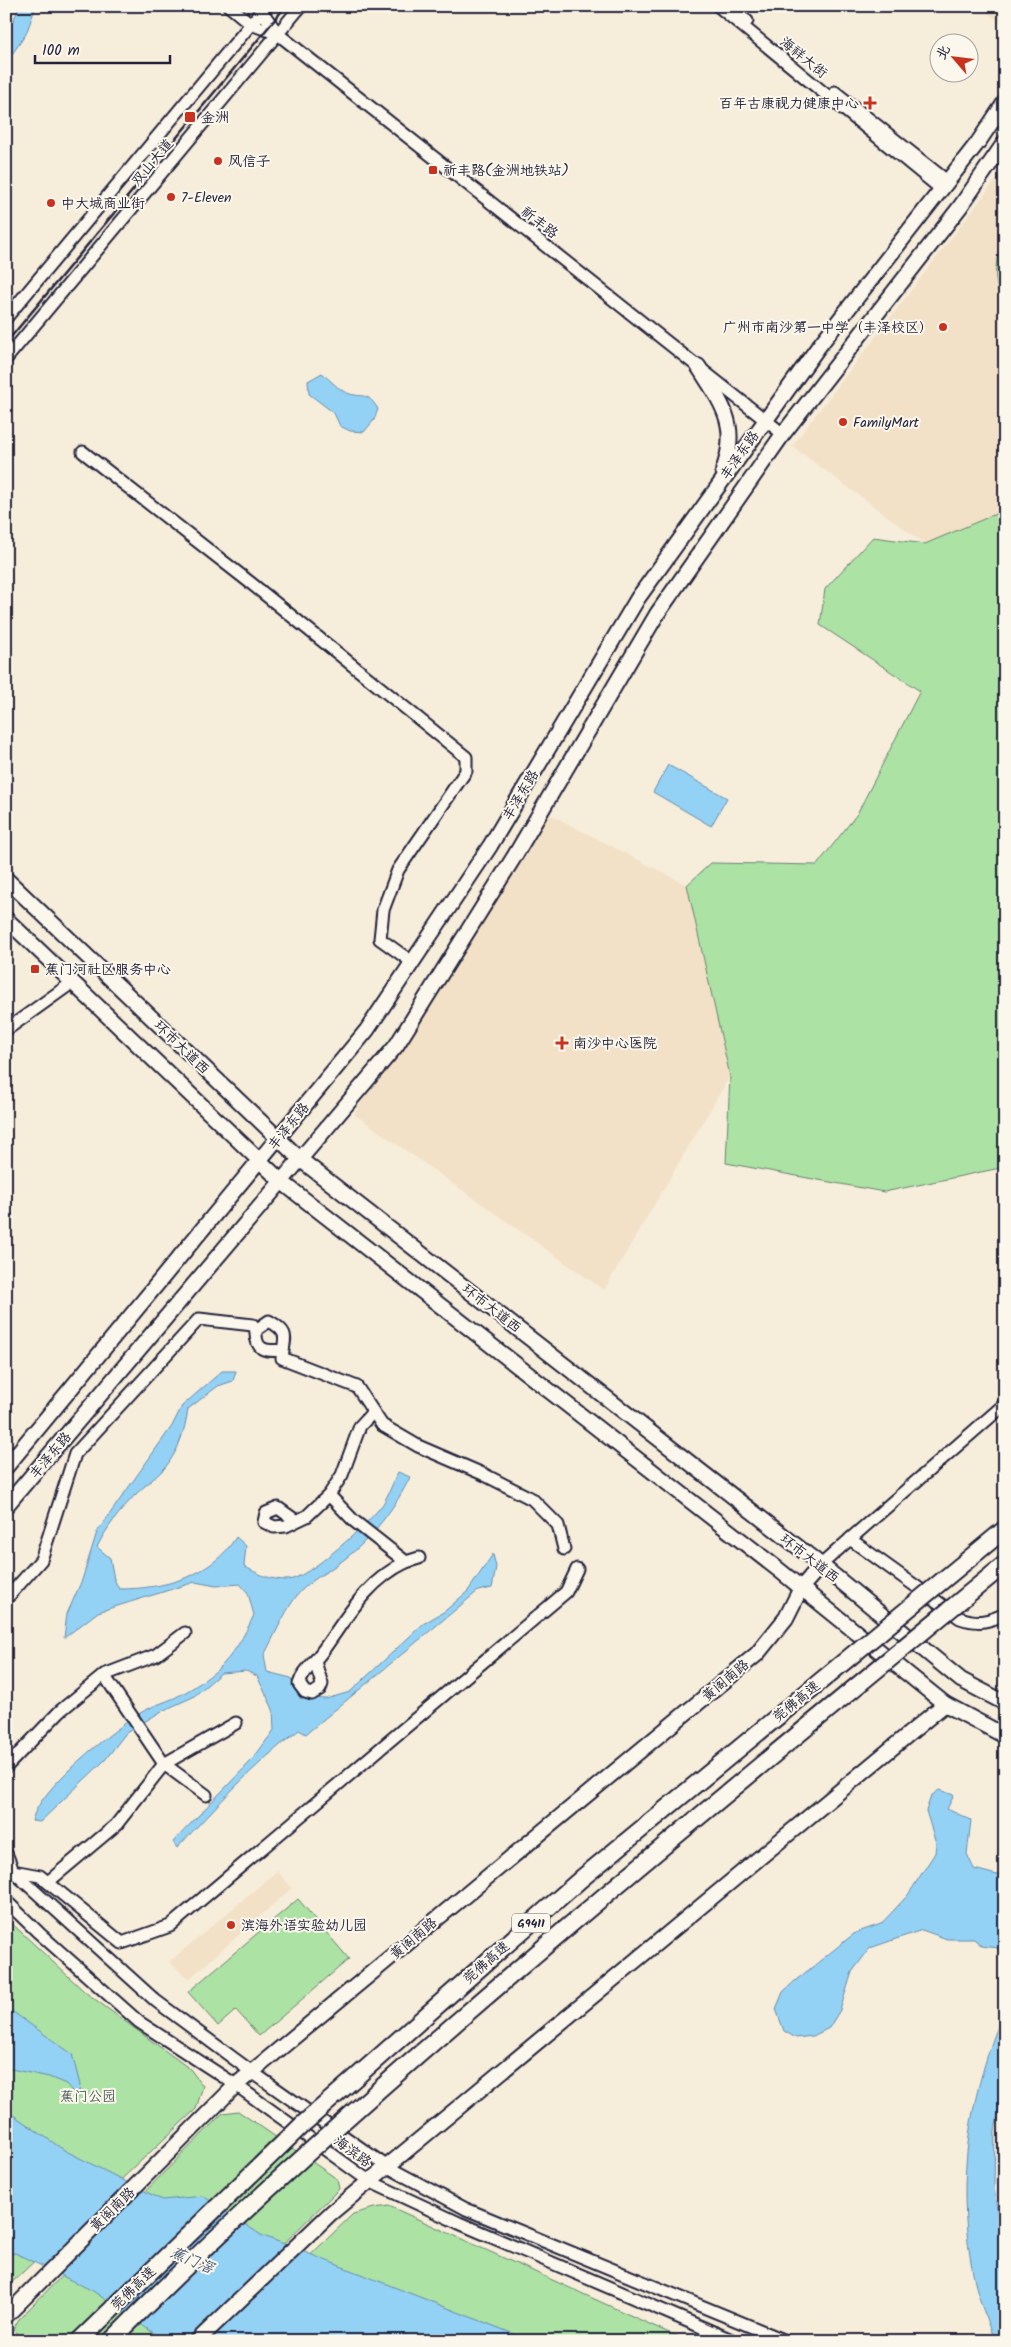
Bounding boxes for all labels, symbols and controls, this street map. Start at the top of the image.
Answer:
scale bar [35,32,170,64]
street label: 海祥大街 [775,32,832,84]
north arrow [928,32,978,82]
text: 100 m [42,39,80,63]
text: 北 [930,41,956,64]
place label: 百年古康视力健康中心 [719,93,859,115]
marker: 百年古康视力健康中心 [863,96,877,110]
place label: 金洲 [201,107,229,129]
marker: 金洲 [183,110,197,124]
street label: 双山大道 [126,134,179,191]
place label: 风信子 [228,151,270,173]
marker: 风信子 [212,155,224,167]
place label: 祈丰路(金洲地铁站) [443,160,569,182]
marker: 祈丰路(金洲地铁站) [427,164,439,176]
place label: 7-Eleven [181,187,231,209]
marker: 7-Eleven [165,191,177,203]
place label: 中大城商业街 [61,193,145,215]
marker: 中大城商业街 [45,197,57,209]
street label: 祈丰路 [516,201,563,244]
place label: 广州市南沙第一中学（丰泽校区） [723,317,933,339]
marker: 广州市南沙第一中学（丰泽校区） [937,321,949,333]
place label: FamilyMart [853,412,920,434]
marker: FamilyMart [837,416,849,428]
street label: 丰泽东路 [715,426,765,485]
street label: 丰泽东路 [497,766,545,825]
place label: 蕉门河社区服务中心 [45,959,171,981]
marker: 蕉门河社区服务中心 [29,963,41,975]
street label: 环市大道西 [148,1015,214,1080]
place label: 南沙中心医院 [573,1033,657,1055]
marker: 南沙中心医院 [555,1036,569,1050]
street label: 丰泽东路 [263,1098,315,1155]
street label: 环市大道西 [457,1279,526,1339]
street label: 丰泽东路 [24,1427,77,1484]
street label: 环市大道西 [775,1529,844,1589]
street label: 黄阁南路 [697,1654,754,1707]
street label: 莞佛高速 [768,1676,825,1728]
street label: 黄阁南路 [385,1912,442,1965]
road number: G9411 [512,1914,550,1932]
place label: 滨海外语实验幼儿园 [241,1915,367,1937]
marker: 滨海外语实验幼儿园 [225,1919,237,1931]
street label: 莞佛高速 [458,1936,515,1989]
park label: 蕉门公园 [60,2086,116,2108]
street label: 海滨路 [329,2131,376,2173]
street label: 黄阁南路 [85,2182,140,2237]
water label: 蕉门滘 [166,2241,219,2282]
street label: 莞佛高速 [106,2261,161,2316]

